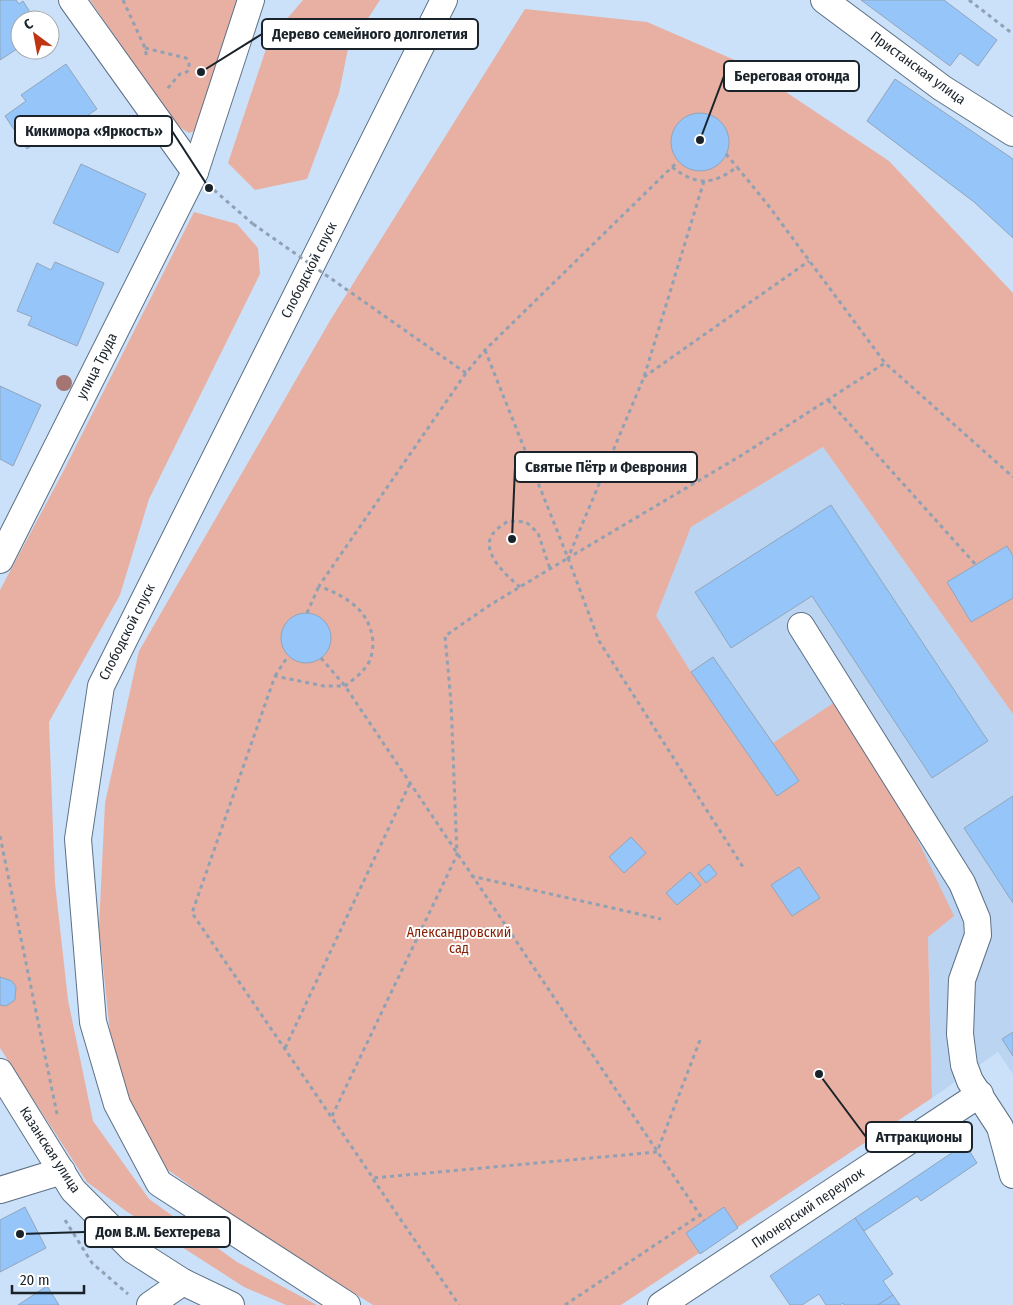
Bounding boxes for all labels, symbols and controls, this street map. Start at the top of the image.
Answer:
north arrow [10,10,60,60]
text: С [21,15,37,34]
callout: Дерево семейного долголетия [262,19,478,49]
text: Дерево семейного долголетия [271,25,468,43]
street label: Пристанская улица [867,28,969,108]
callout: Береговая отонда [724,61,859,91]
text: Береговая отонда [734,67,850,85]
callout: Кикимора «Яркость» [15,116,172,146]
text: Кикимора «Яркость» [25,122,163,140]
street label: Слободской спуск [277,219,341,321]
street label: улица Труда [73,330,121,402]
callout: Святые Пётр и Феврония [515,452,697,482]
text: Святые Пётр и Феврония [525,458,687,476]
street label: Слободской спуск [95,581,159,683]
park label: Александровский сад [407,924,511,957]
street label: Казанская улица [16,1104,84,1196]
callout: Аттракционы [866,1122,972,1152]
text: Аттракционы [875,1128,962,1146]
street label: Пионерский переулок [749,1164,868,1252]
callout: Дом В.М. Бехтерева [85,1217,230,1247]
text: Дом В.М. Бехтерева [94,1223,221,1241]
scale bar [12,1262,85,1294]
text: 20 m [20,1271,50,1289]

